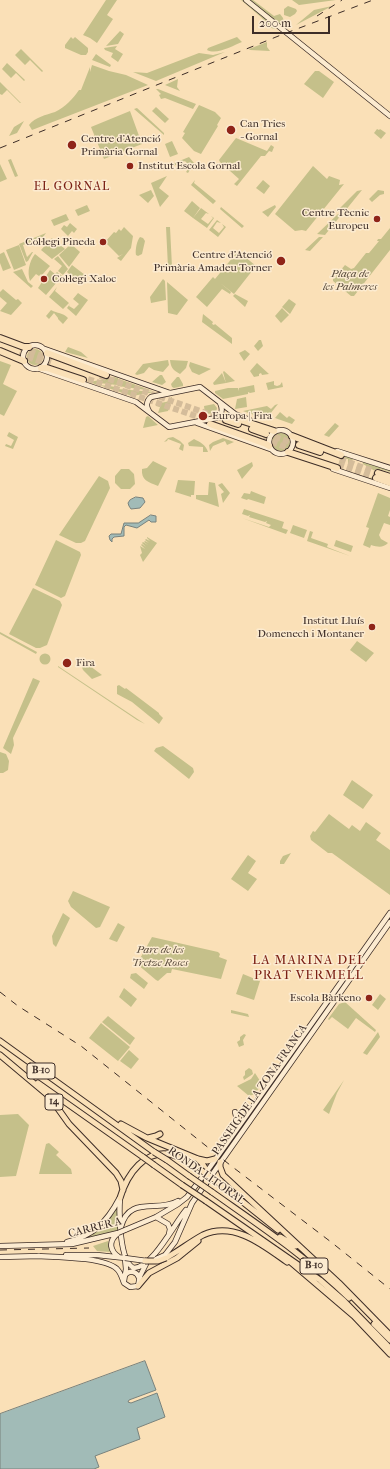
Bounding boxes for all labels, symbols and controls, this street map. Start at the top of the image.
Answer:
scale bar [254,8,332,34]
text: 200 m [259,16,291,30]
place label: Can Tries - Gornal [240,117,285,143]
marker: Can Tries - Gornal [225,124,237,136]
place label: Centre d'Atenció Primària Gornal [81,132,161,158]
marker: Centre d'Atenció Primària Gornal [66,139,78,151]
place label: Institut Escola Gornal [138,159,240,173]
marker: Institut Escola Gornal [125,161,135,171]
district label: EL GORNAL [34,180,110,194]
place label: Centre Tècnic Europeu [302,206,369,232]
marker: Centre Tècnic Europeu [372,214,382,224]
place label: Col·legi Pineda [25,235,95,249]
marker: Col·legi Pineda [98,237,108,247]
place label: Centre d'Atenció Primària Amadeu Torner [153,248,272,274]
marker: Centre d'Atenció Primària Amadeu Torner [275,255,287,267]
park label: Plaça de les Palmeres [323,267,377,293]
place label: Col·legi Xaloc [52,272,116,286]
marker: Col·legi Xaloc [39,274,49,284]
place label: Europa | Fira [212,409,272,423]
marker: Europa | Fira [197,410,209,422]
place label: Institut Lluís Domenech i Montaner [258,614,364,640]
marker: Institut Lluís Domenech i Montaner [367,622,377,632]
place label: Fira [76,656,95,670]
marker: Fira [61,657,73,669]
park label: Parc de les Tretze Roses [132,943,188,969]
district label: LA MARINA DEL PRAT VERMELL [252,953,366,984]
place label: Escola Bàrkeno [290,991,361,1005]
marker: Escola Bàrkeno [364,993,374,1003]
street label: PASSEIG DE LA ZONA FRANCA [210,1022,310,1158]
road number: B-10 [27,1063,55,1079]
road number: 14 [45,1094,63,1110]
street label: RONDA LITORAL [165,1145,247,1207]
street label: CARRER A [67,1215,123,1241]
road number: B-10 [300,1258,328,1274]

